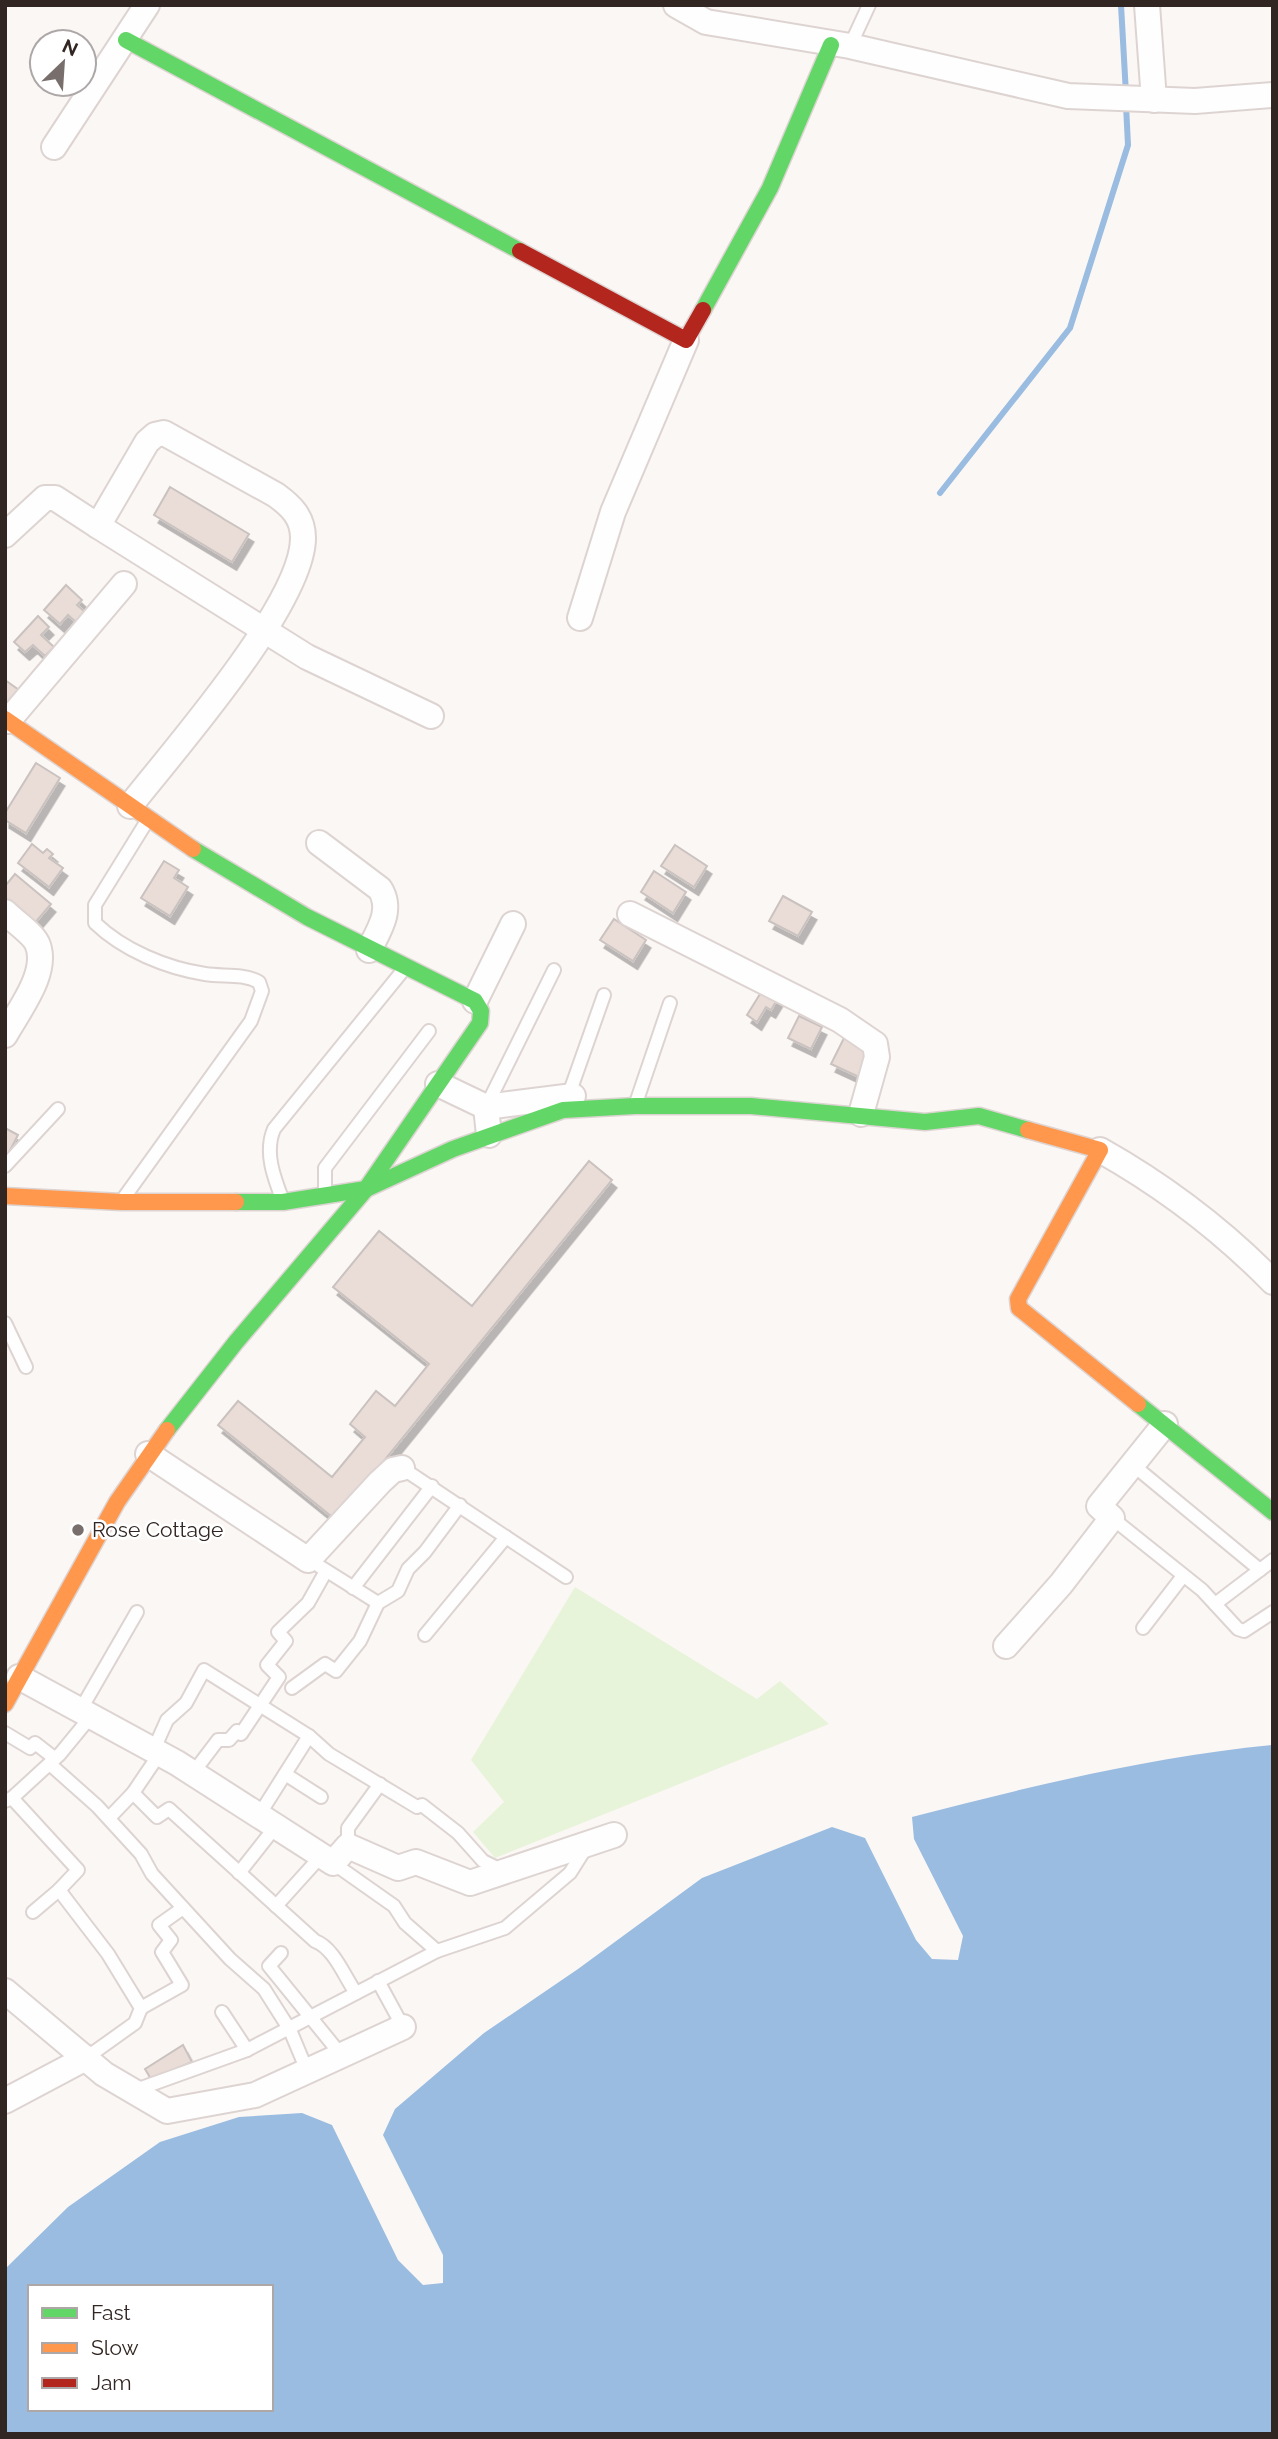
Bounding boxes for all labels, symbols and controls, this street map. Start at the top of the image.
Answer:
north arrow [28,28,98,98]
text: N [59,35,81,61]
place label: Rose Cottage [92,1517,223,1542]
marker: Rose Cottage [70,1522,86,1538]
legend [28,2285,273,2411]
text: Fast [91,2300,131,2325]
text: Slow [91,2335,139,2360]
text: Jam [91,2370,132,2395]

